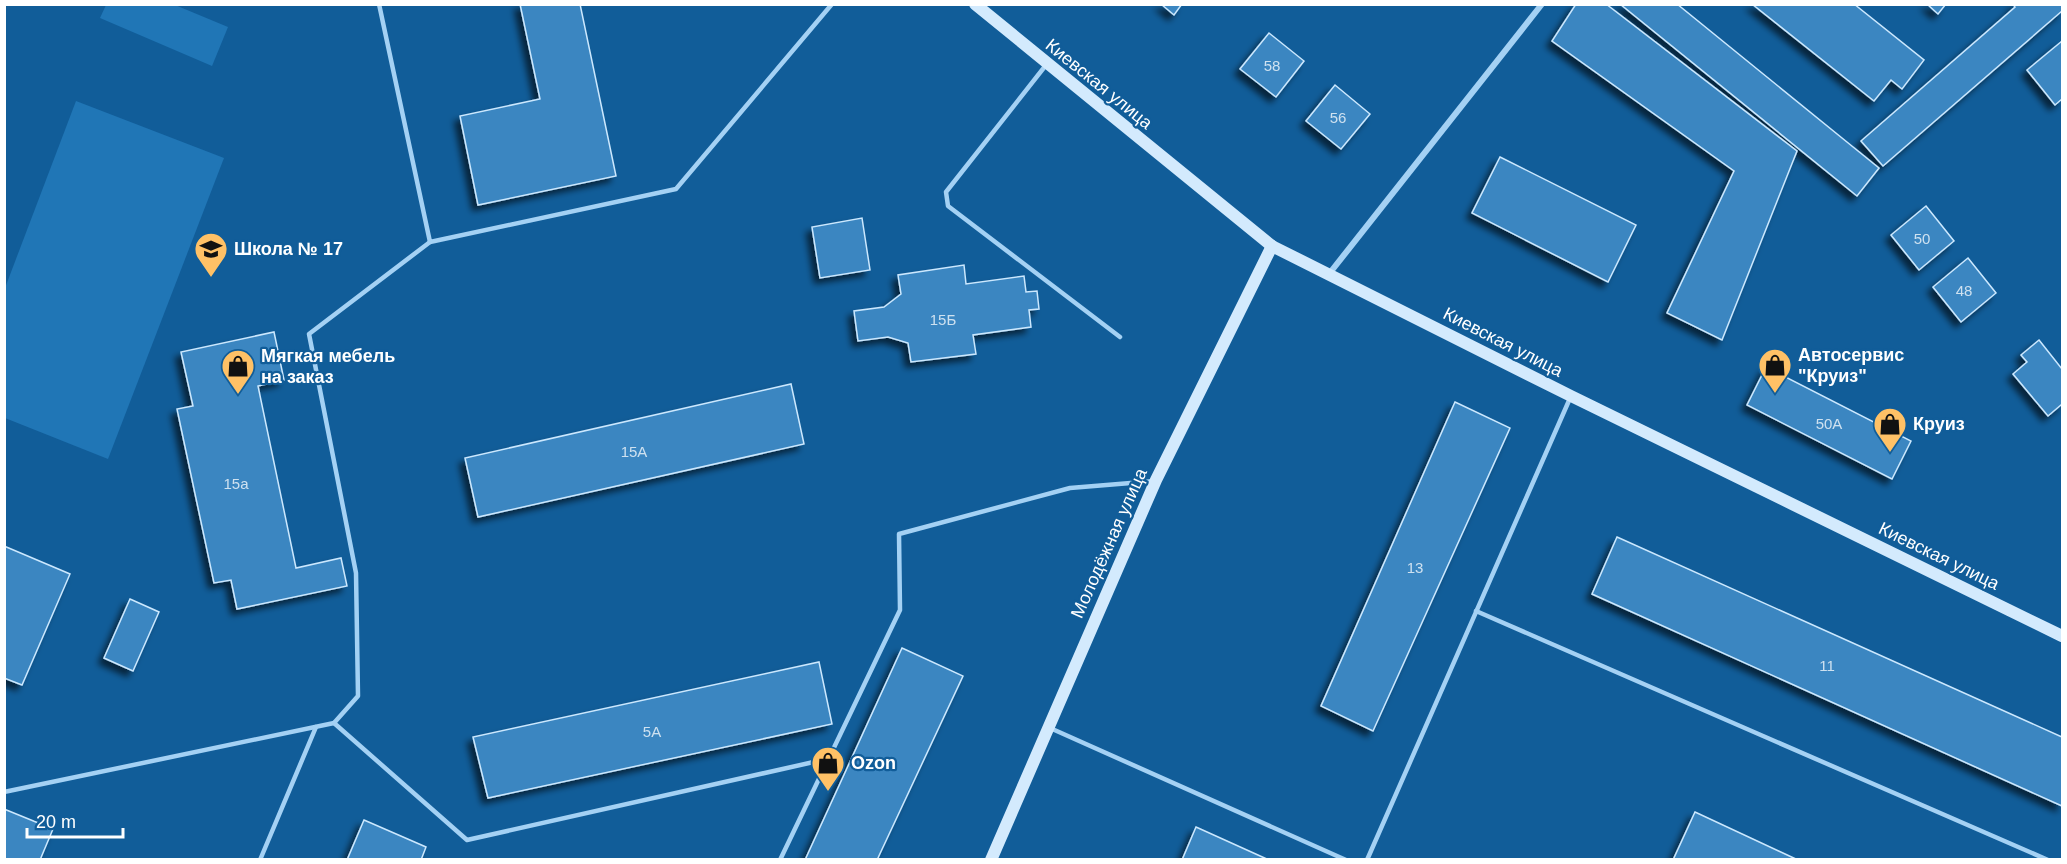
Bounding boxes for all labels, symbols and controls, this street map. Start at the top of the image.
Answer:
street label: Киевская улица [1042,35,1157,134]
house number: 58 [1264,57,1280,74]
house number: 56 [1330,109,1346,126]
house number: 50 [1914,230,1930,247]
school or university icon: Школа № 17 [193,231,229,278]
place label: Школа № 17 [234,239,343,259]
house number: 48 [1956,282,1972,299]
street label: Киевская улица [1440,303,1567,381]
house number: 15Б [930,311,956,328]
place label: Автосервис "Круиз" [1798,345,1904,386]
place label: Мягкая мебель на заказ [261,346,395,387]
shop icon: Автосервис "Круиз" [1757,347,1793,394]
shop icon: Мягкая мебель на заказ [220,348,256,395]
shop icon: Круиз [1872,406,1908,453]
place label: Круиз [1913,414,1965,434]
house number: 50А [1816,415,1842,432]
house number: 15А [621,443,647,460]
street label: Молодёжная улица [1067,464,1151,621]
house number: 15a [223,475,249,492]
street label: Киевская улица [1876,518,2003,594]
house number: 13 [1407,559,1423,576]
house number: 11 [1819,657,1835,674]
house number: 5А [643,723,661,740]
shop icon: Ozon [810,745,846,792]
place label: Ozon [851,753,896,773]
scale bar [27,801,123,839]
text: 20 m [36,812,76,832]

